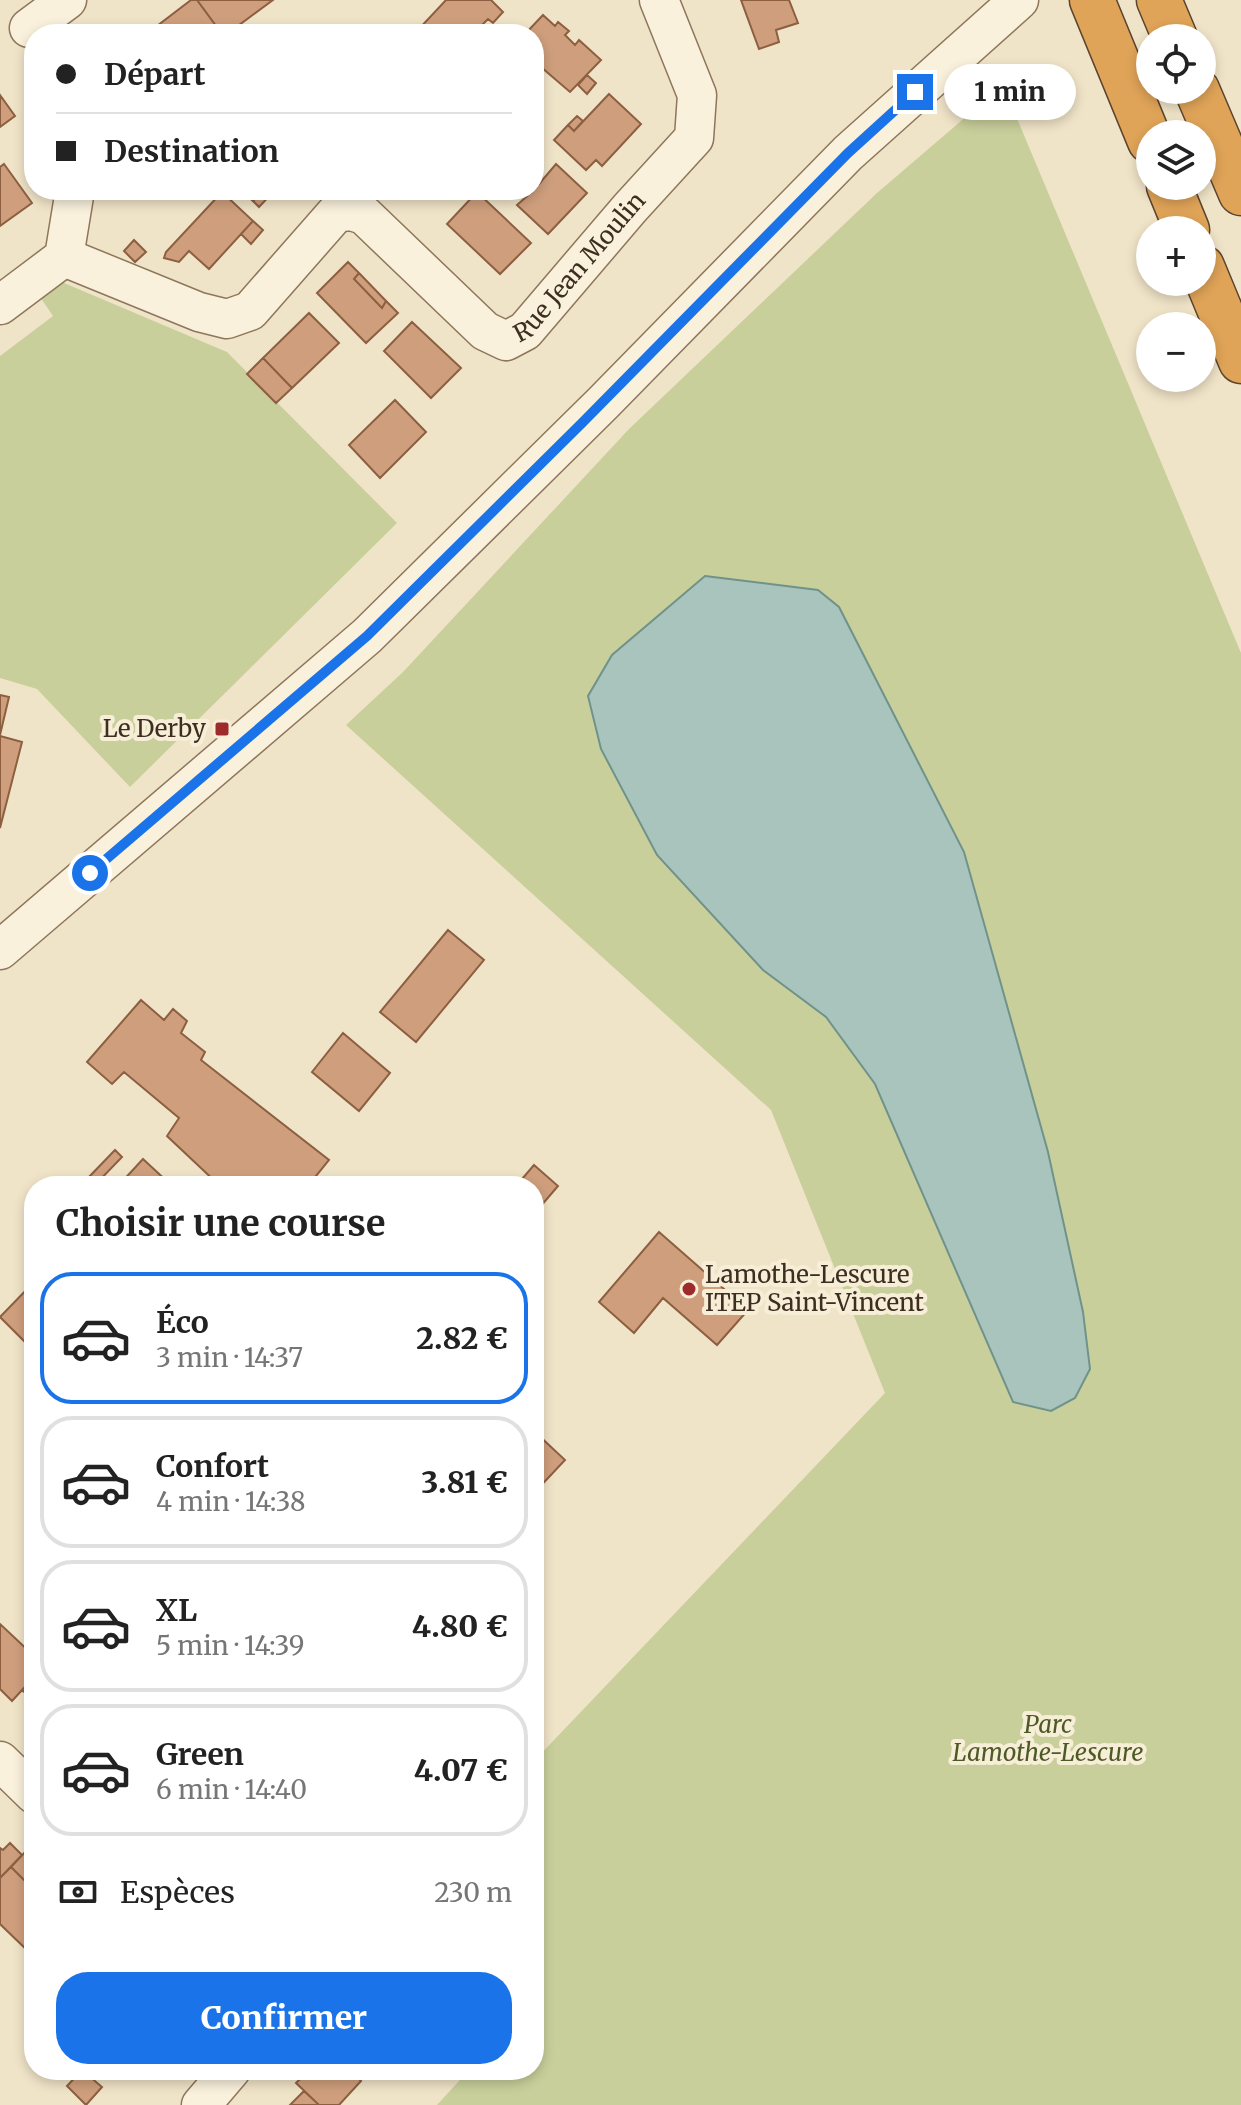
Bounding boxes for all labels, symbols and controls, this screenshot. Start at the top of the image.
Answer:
map controls [1136,24,1216,392]
button: locate [1136,24,1216,104]
text: Départ [104,55,206,93]
callout: 1 min [943,64,1075,120]
route end [897,74,933,110]
text: 1 min [974,75,1046,108]
button: layers [1136,120,1216,200]
text: Destination [104,132,279,170]
street label: Rue Jean Moulin [508,185,652,349]
button: + [1136,216,1216,296]
button: − [1136,312,1216,392]
place label: Le Derby [103,713,206,744]
marker: Le Derby [213,720,231,738]
route start [72,855,108,891]
text: Choisir une course [56,1201,385,1246]
place label: Lamothe-Lescure ITEP Saint-Vincent [705,1259,925,1318]
marker: Lamothe-Lescure ITEP Saint-Vincent [680,1280,698,1298]
icon: car [60,1302,132,1374]
text: Éco [156,1303,209,1341]
text: 2.82 € [416,1319,508,1357]
text: 3 min · 14:37 [156,1341,303,1374]
icon: car [60,1446,132,1518]
text: Confort [156,1447,269,1485]
text: 3.81 € [421,1463,508,1501]
text: 4 min · 14:38 [156,1485,306,1518]
icon: car [60,1590,132,1662]
text: XL [156,1591,197,1629]
text: 4.80 € [412,1607,508,1645]
text: 5 min · 14:39 [156,1629,304,1662]
park label: Parc Lamothe-Lescure [953,1709,1143,1768]
icon: car [60,1734,132,1806]
text: Green [156,1735,244,1773]
text: 4.07 € [414,1751,508,1789]
text: 6 min · 14:40 [156,1773,307,1806]
icon: cash [56,1870,100,1914]
text: Espèces [120,1873,235,1911]
text: 230 m [434,1876,512,1909]
button: Confirmer [56,1972,512,2064]

